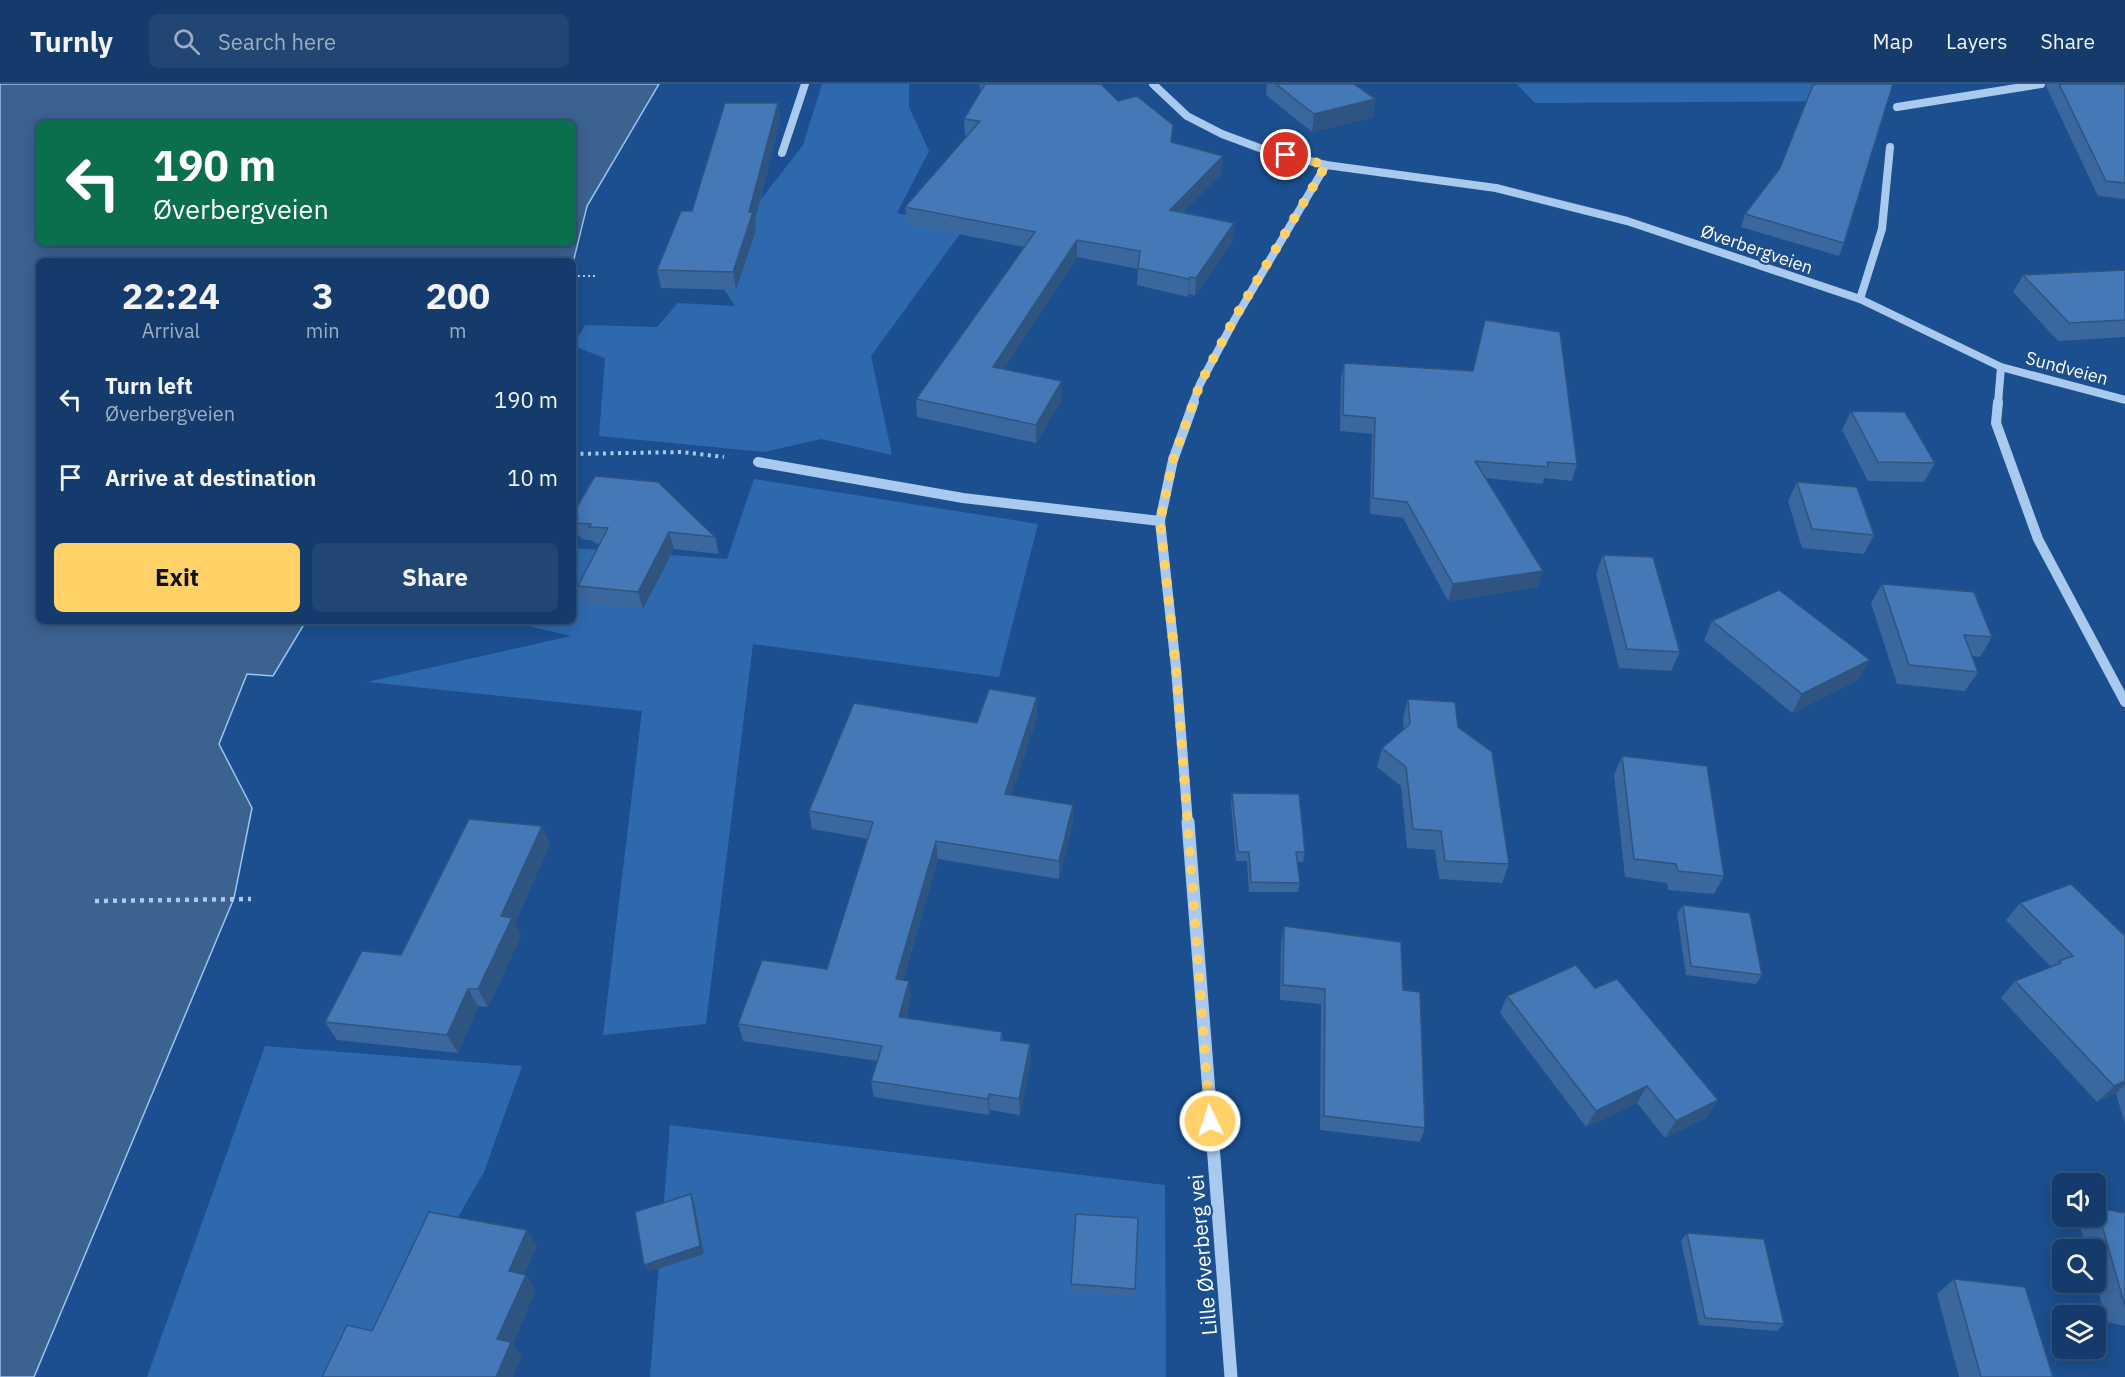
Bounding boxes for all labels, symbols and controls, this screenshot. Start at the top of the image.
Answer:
search box [149,14,569,68]
text: Turnly [30,23,113,60]
icon: search [170,25,203,58]
text: Search here [218,27,336,56]
text: Map [1873,27,1913,55]
text: Layers [1946,27,2008,55]
text: Share [2041,27,2095,55]
pin [1260,129,1311,180]
text: 190 m [153,138,276,193]
icon: arrive [1269,138,1302,171]
icon: left [54,144,132,222]
text: Øverbergveien [153,191,329,226]
street label: Øverbergveien [1698,219,1816,279]
text: 22:24 [122,272,220,319]
text: 3 [312,272,334,319]
text: 200 [425,272,490,319]
text: Arrival [142,317,200,344]
text: min [306,317,340,344]
text: m [449,317,467,344]
street label: Sundveien [2023,346,2111,390]
text: Turn left [105,371,193,400]
icon: left [54,383,87,416]
text: 190 m [494,385,558,414]
text: Øverbergveien [105,400,235,427]
icon: arrive [54,461,87,494]
text: Arrive at destination [105,463,316,492]
text: 10 m [507,463,558,492]
button: Exit [54,543,300,612]
button: Share [312,543,558,612]
position arrow [1178,1089,1242,1153]
street label: Lille Øverberg vei [1181,1173,1223,1337]
map controls [2052,1173,2106,1359]
button: sound [2052,1173,2106,1227]
button: search [2052,1239,2106,1293]
button: layers [2052,1305,2106,1359]

